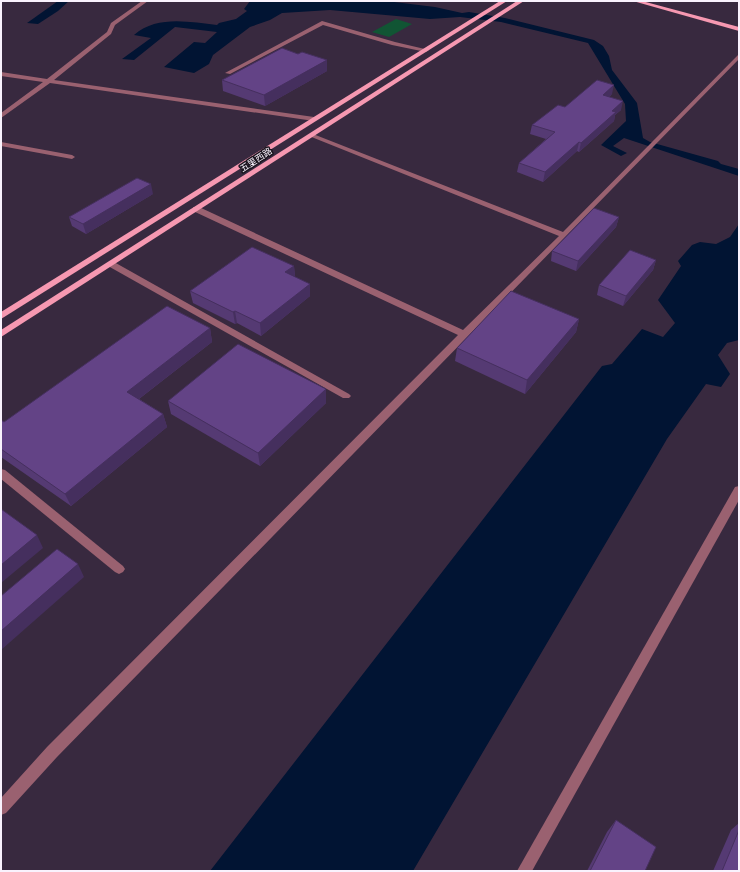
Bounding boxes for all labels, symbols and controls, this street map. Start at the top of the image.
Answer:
street label: 五里西路 [238,145,274,174]

